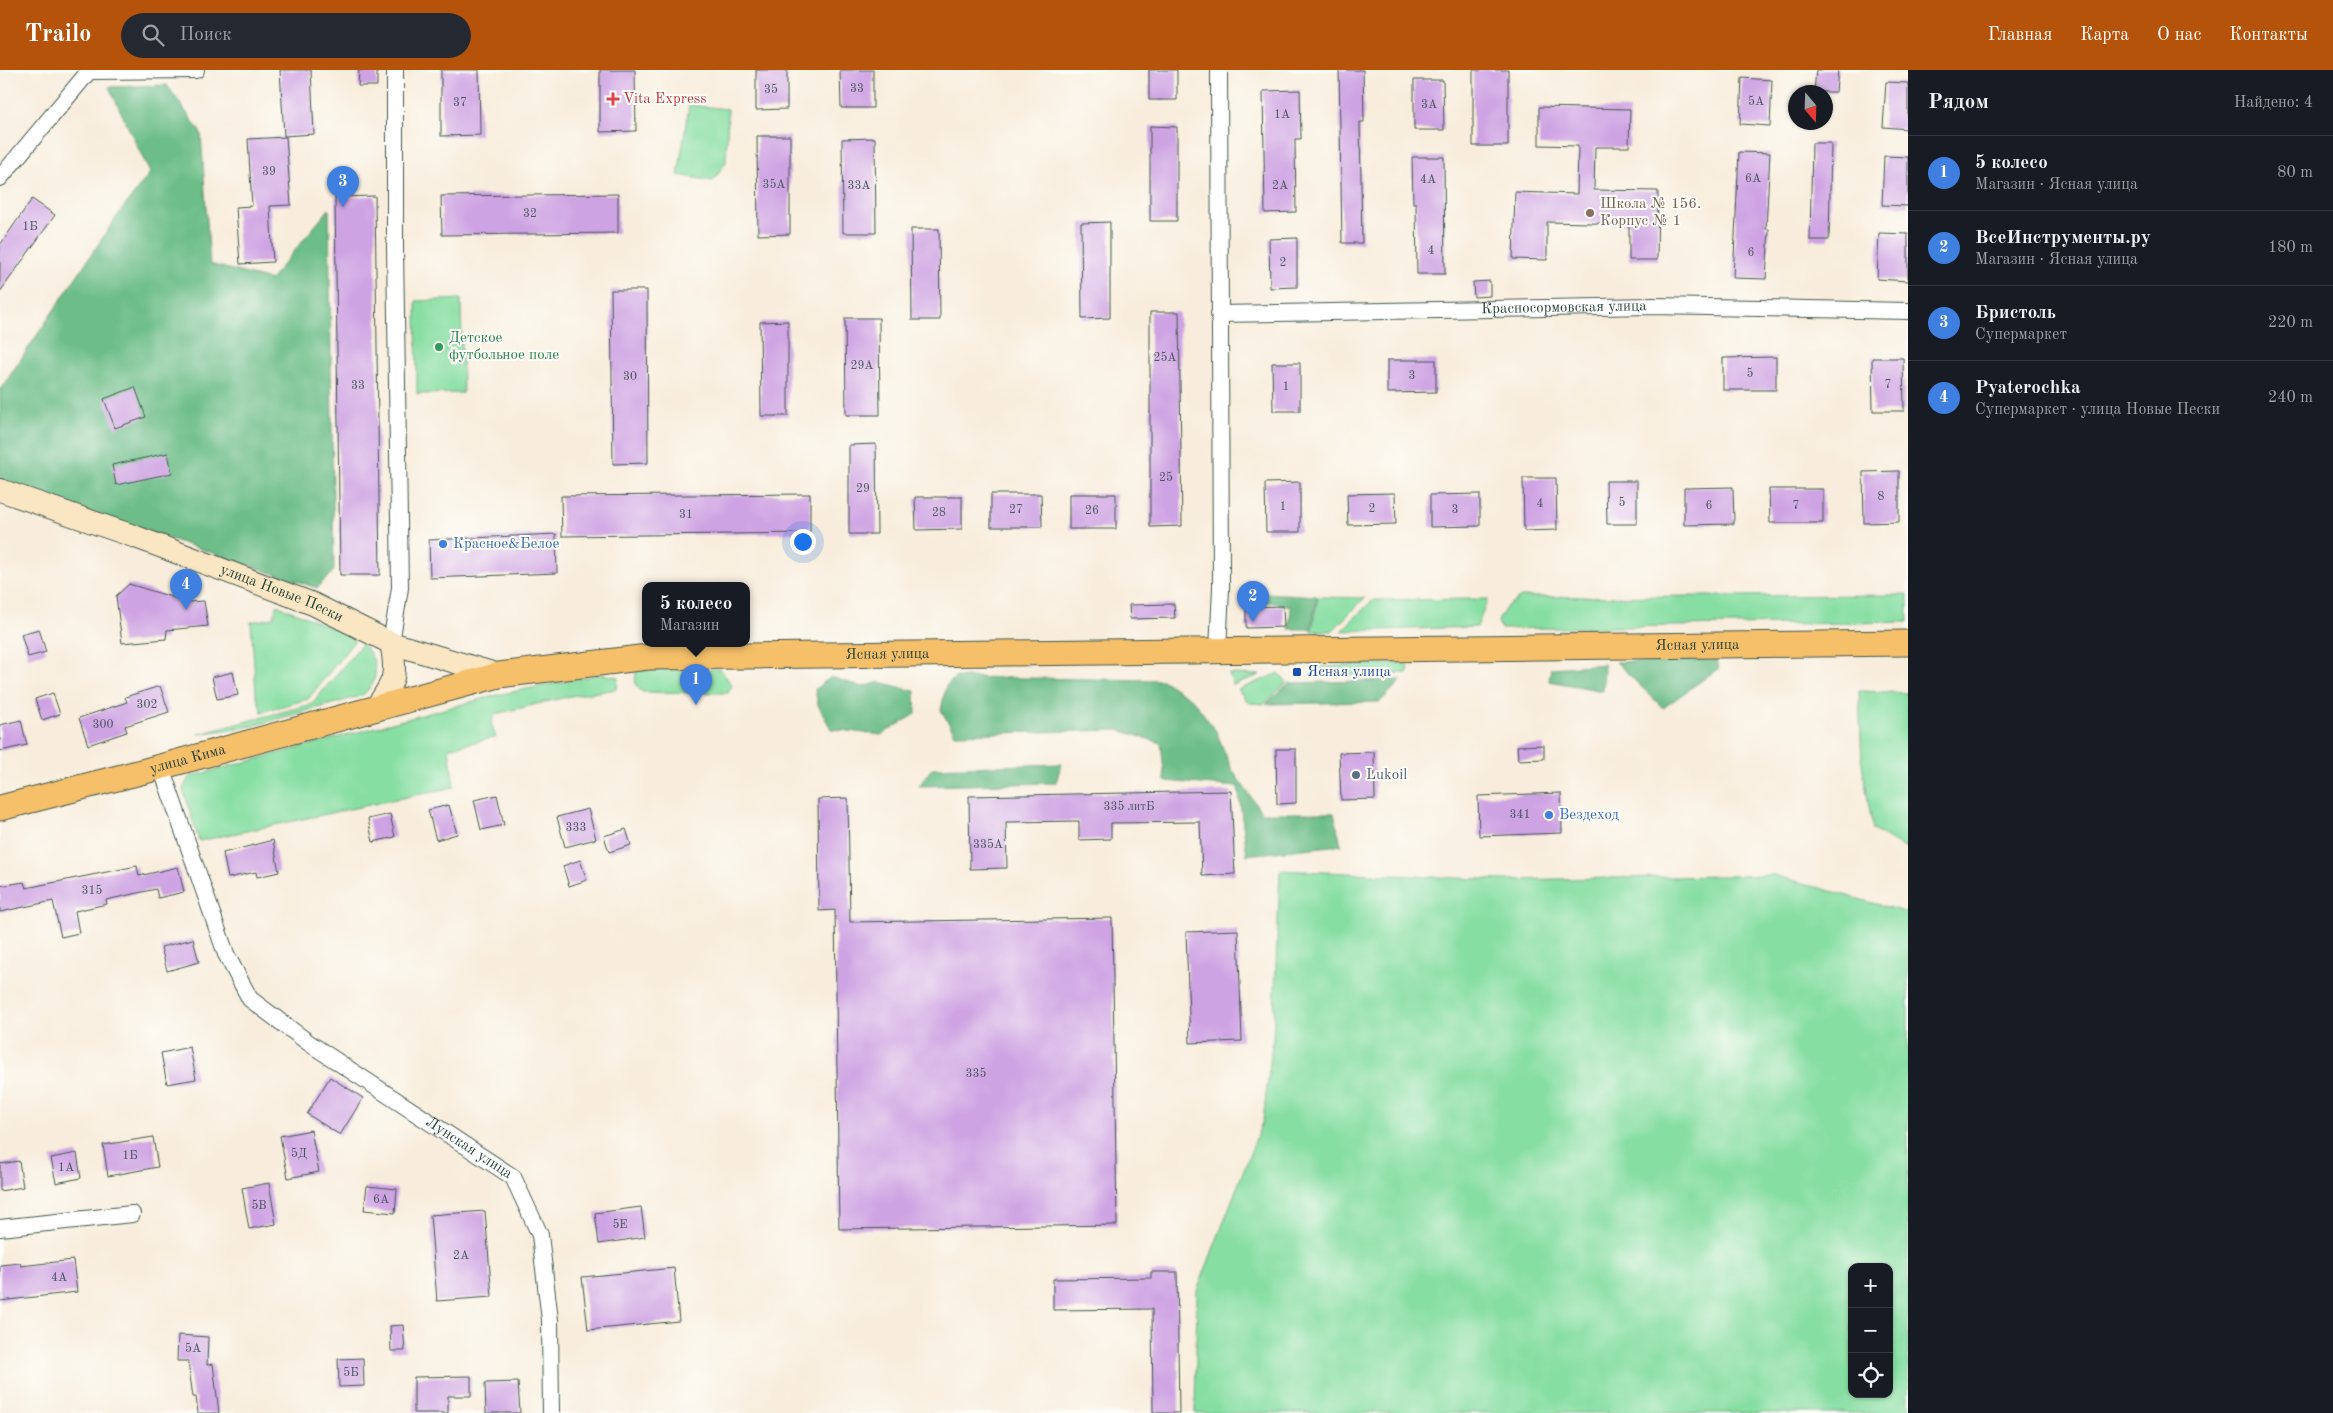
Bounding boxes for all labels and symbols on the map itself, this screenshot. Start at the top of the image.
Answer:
house number: 35 [764,83,778,96]
house number: 33 [850,83,864,95]
north arrow [1788,85,1833,130]
place label: Vita Express [623,92,707,107]
marker: Vita Express [607,93,619,105]
house number: 5А [1748,95,1764,108]
house number: 37 [453,97,467,109]
house number: 3А [1421,99,1437,111]
house number: 1А [1274,109,1290,121]
house number: 39 [262,166,276,178]
pin: 3 [327,166,359,207]
house number: 6А [1745,173,1761,185]
house number: 4А [1420,174,1436,186]
house number: 35А [762,178,786,191]
house number: 33А [847,180,871,192]
house number: 2А [1272,180,1288,192]
place label: Школа № 156. Корпус № 1 [1600,197,1701,229]
marker: Школа № 156. Корпус № 1 [1584,207,1596,219]
house number: 32 [523,208,537,220]
house number: 1Б [22,221,38,233]
house number: 4 [1428,245,1435,257]
house number: 6 [1748,247,1755,259]
house number: 2 [1280,257,1286,269]
street label: Красносормовская улица [1481,299,1647,317]
place label: Детское футбольное поле [449,331,559,363]
marker: Детское футбольное поле [433,341,445,353]
house number: 25А [1153,351,1177,364]
house number: 29А [850,360,874,372]
house number: 5 [1747,367,1754,380]
house number: 3 [1409,370,1415,382]
house number: 30 [623,371,637,383]
house number: 7 [1885,379,1891,391]
house number: 33 [351,380,365,392]
house number: 1 [1283,381,1289,393]
house number: 25 [1159,471,1173,484]
house number: 29 [856,483,870,495]
house number: 8 [1878,491,1885,503]
house number: 5 [1619,496,1626,509]
house number: 4 [1537,498,1544,510]
house number: 6 [1706,500,1713,512]
house number: 7 [1793,500,1799,512]
house number: 1 [1280,501,1286,513]
house number: 2 [1369,503,1375,515]
house number: 27 [1009,504,1023,516]
house number: 3 [1452,504,1458,516]
house number: 26 [1085,505,1099,517]
house number: 28 [932,507,946,519]
house number: 31 [679,509,693,521]
your location [790,529,816,555]
place label: Красное&Белое [453,537,560,552]
marker: Красное&Белое [437,538,449,550]
street label: улица Новые Пески [218,562,345,625]
pin: 4 [170,569,202,610]
pin: 2 [1237,581,1269,622]
street label: Ясная улица [1655,637,1740,653]
street label: Ясная улица [845,646,930,662]
pin: 1 [680,664,712,705]
place label: Ясная улица [1307,665,1391,680]
marker: Ясная улица [1291,666,1303,678]
house number: 302 [137,699,157,711]
house number: 300 [93,719,113,731]
street label: улица Кима [148,742,228,777]
place label: Lukoil [1366,768,1407,783]
marker: Lukoil [1350,769,1362,781]
house number: 335 литБ [1104,800,1154,813]
place label: Вездеход [1559,808,1619,823]
house number: 341 [1510,809,1530,821]
marker: Вездеход [1543,809,1555,821]
house number: 333 [566,822,586,834]
house number: 335А [973,838,1003,851]
house number: 315 [82,884,102,897]
house number: 335 [966,1067,986,1080]
street label: Лунская улица [423,1114,515,1182]
house number: 5Д [291,1147,307,1160]
house number: 1Б [122,1150,138,1162]
house number: 1А [58,1162,74,1174]
house number: 6А [373,1194,389,1206]
house number: 5В [251,1199,267,1212]
house number: 5Е [612,1218,628,1231]
house number: 2А [453,1250,469,1262]
house number: 4А [51,1272,67,1284]
house number: 5А [185,1342,201,1355]
house number: 5Б [343,1366,359,1379]

